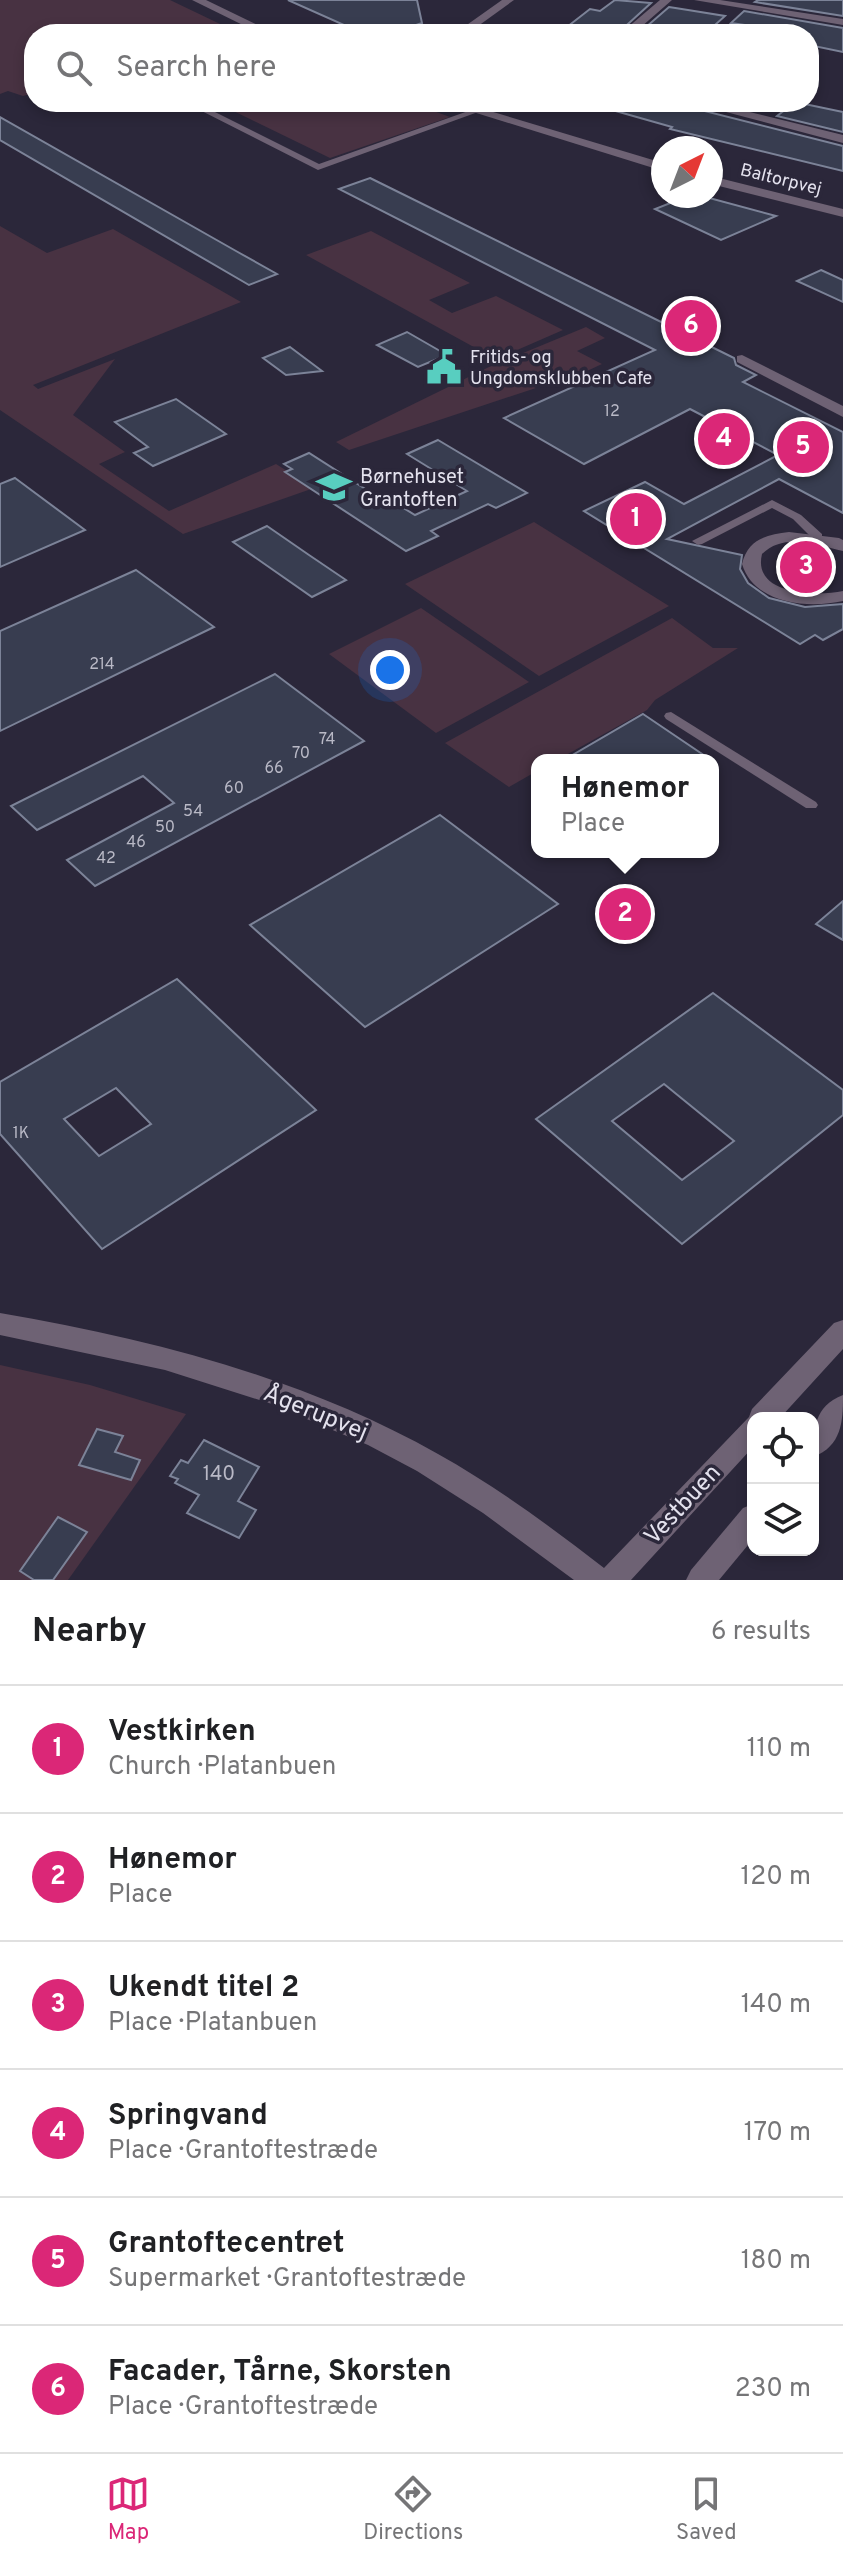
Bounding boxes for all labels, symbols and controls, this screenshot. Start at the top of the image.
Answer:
search box [24,24,819,112]
icon: search [52,46,96,90]
text: Search here [116,50,276,87]
north arrow [651,136,723,208]
street label: Baltorpvej [738,159,824,202]
pin: 6 [665,296,717,356]
place label: Fritids- og Ungdomsklubben Cafe [470,347,652,391]
public building icon: Fritids- og Ungdomsklubben Cafe [425,348,463,386]
house number: 12 [604,402,620,422]
pin: 4 [698,409,750,469]
pin: 5 [777,417,829,477]
place label: Børnehuset Grantoften [360,465,464,514]
school or university icon: Børnehuset Grantoften [315,468,353,506]
pin: 1 [610,489,662,549]
pin: 3 [780,537,832,597]
your location [370,650,410,690]
house number: 214 [89,655,115,675]
house number: 74 [319,730,335,750]
house number: 70 [292,744,310,764]
popup [531,754,719,858]
house number: 66 [264,759,284,779]
text: Hønemor [561,771,689,808]
house number: 60 [224,779,244,799]
house number: 54 [183,802,203,822]
text: Place [561,808,625,841]
house number: 50 [155,818,175,838]
house number: 46 [126,833,146,853]
house number: 42 [96,849,116,869]
pin: 2 [599,884,651,944]
house number: 1K [13,1124,29,1144]
street label: Ågerupvej [259,1378,372,1448]
map controls [747,1412,819,1556]
button: locate [747,1412,819,1484]
street label: Vestbuen [639,1459,728,1552]
house number: 140 [203,1462,235,1488]
button: layers [747,1484,819,1556]
text: Nearby [32,1611,147,1654]
text: 6 results [711,1616,811,1649]
text: Vestkirken [108,1714,256,1751]
text: 1 [53,1733,63,1766]
text: 110 m [747,1733,811,1766]
text: Church · Platanbuen [108,1751,336,1784]
text: Hønemor [108,1842,237,1879]
text: 2 [50,1861,66,1894]
text: 120 m [741,1861,811,1894]
text: Place [108,1879,172,1912]
text: Ukendt titel 2 [108,1970,299,2007]
text: 3 [50,1989,66,2022]
text: 140 m [741,1989,811,2022]
text: Place · Platanbuen [108,2007,317,2040]
text: Springvand [108,2098,268,2135]
text: 4 [50,2117,66,2150]
text: 170 m [744,2117,811,2150]
text: Place · Grantoftestræde [108,2135,378,2168]
text: Grantoftecentret [108,2226,345,2263]
text: 5 [50,2245,66,2278]
text: 180 m [741,2245,811,2278]
text: Supermarket · Grantoftestræde [108,2263,466,2296]
text: Facader, Tårne, Skorsten [108,2354,452,2391]
text: 6 [50,2373,66,2406]
text: 230 m [735,2373,811,2406]
text: Place · Grantoftestræde [108,2391,378,2424]
tab: Map [106,2472,150,2547]
tab: Directions [363,2472,463,2547]
tab: Saved [676,2472,737,2547]

